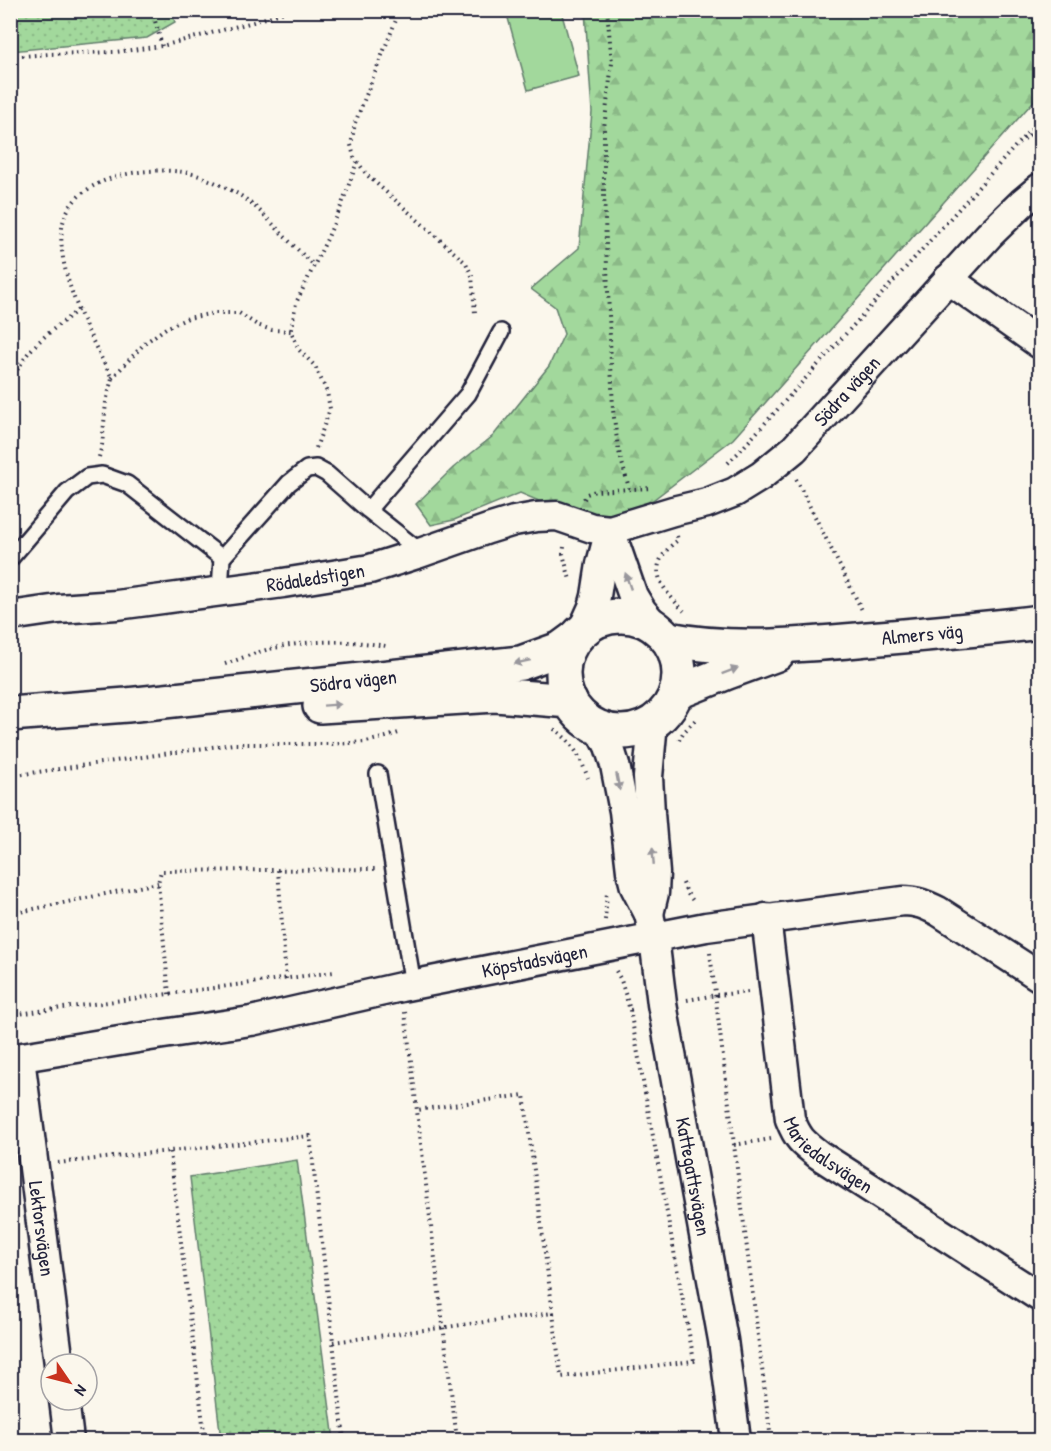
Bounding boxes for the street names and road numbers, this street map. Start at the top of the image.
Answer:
street label: Södra vägen [807,349,886,432]
street label: Rödaledstigen [265,556,366,598]
street label: Almers väg [880,617,964,651]
street label: Södra vägen [309,662,398,698]
street label: Köpstadsvägen [480,937,590,984]
street label: Mariedalsvägen [777,1112,878,1199]
street label: Kattegattsvägen [670,1115,718,1238]
street label: Lektorsvägen [23,1179,62,1278]

